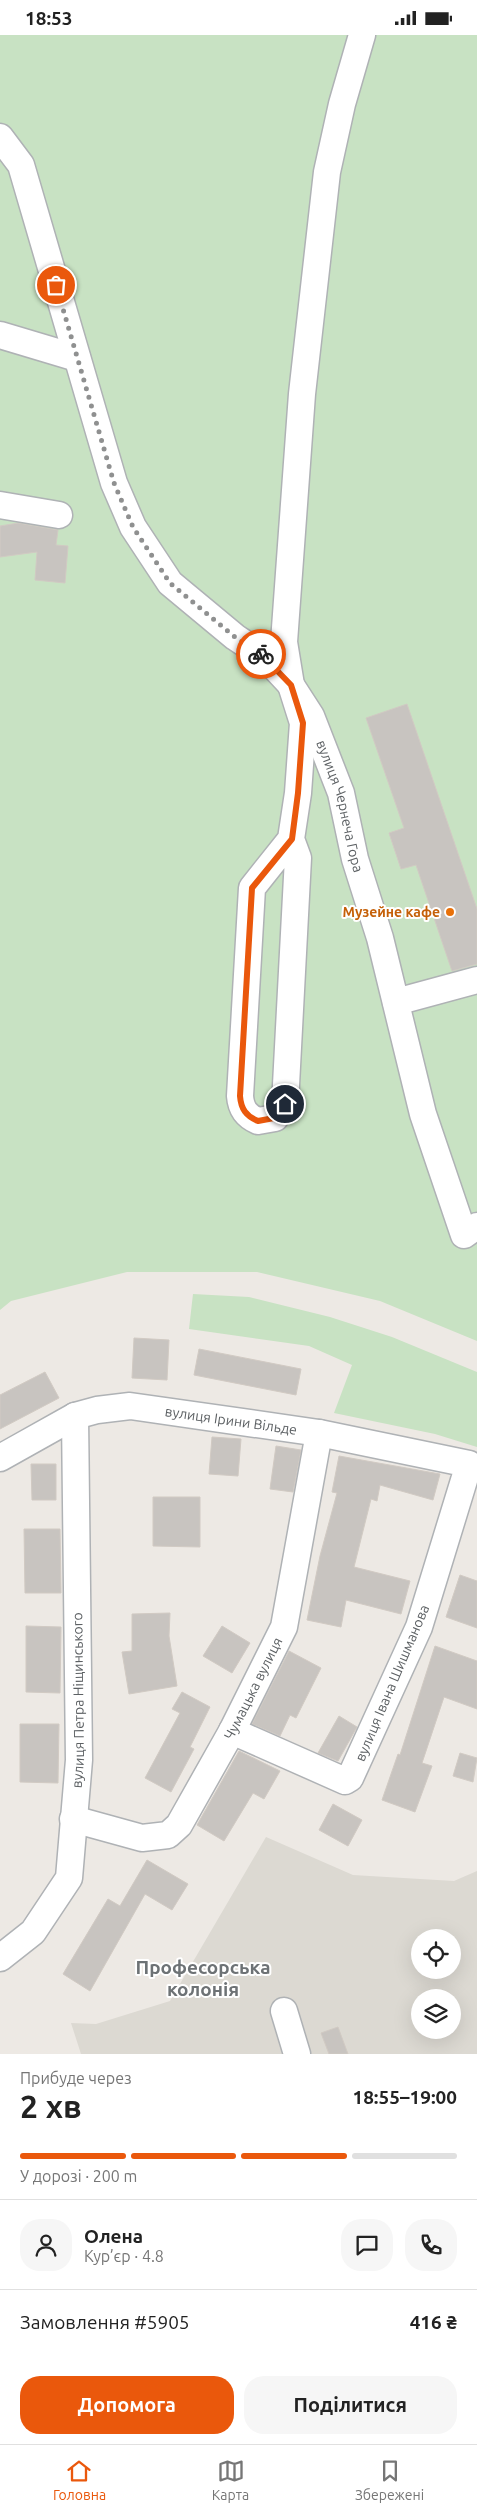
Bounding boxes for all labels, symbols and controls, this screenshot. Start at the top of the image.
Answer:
text: 18:53 [25,7,73,29]
pin [35,264,77,306]
icon: bag [42,271,70,299]
courier [236,629,286,679]
icon: bike [247,640,275,668]
street label: вулиця Чернеча Гора [313,738,367,874]
place label: Музейне кафе [342,904,440,920]
marker: Музейне кафе [444,906,456,918]
pin [264,1083,306,1125]
icon: home [271,1090,299,1118]
street label: вулиця Ірини Вільде [164,1403,298,1438]
street label: вулиця Івана Шишманова [352,1602,432,1764]
street label: вулиця Петра Ніщинського [69,1612,87,1789]
street label: Чумацька вулиця [221,1635,285,1742]
map controls [411,1929,461,2039]
button: locate [411,1929,461,1979]
district label: Професорська колонія [136,1956,270,2000]
button: layers [411,1989,461,2039]
text: Прибуде через [20,2069,132,2087]
text: 18:55–19:00 [352,2086,457,2108]
text: 2 хв [20,2088,82,2124]
text: У дорозі · 200 m [20,2167,137,2185]
button: person [20,2219,72,2271]
button: chat [341,2219,393,2271]
button: phone [405,2219,457,2271]
text: Олена [84,2225,143,2247]
text: Кур’єр · 4.8 [84,2247,164,2265]
text: Замовлення #5905 [20,2311,190,2333]
text: 416 ₴ [410,2311,457,2333]
button: Допомога [20,2376,234,2434]
button: Поділитися [244,2376,457,2434]
tab: Головна [53,2457,106,2503]
tab: Карта [212,2457,249,2503]
tab: Збережені [355,2457,424,2503]

